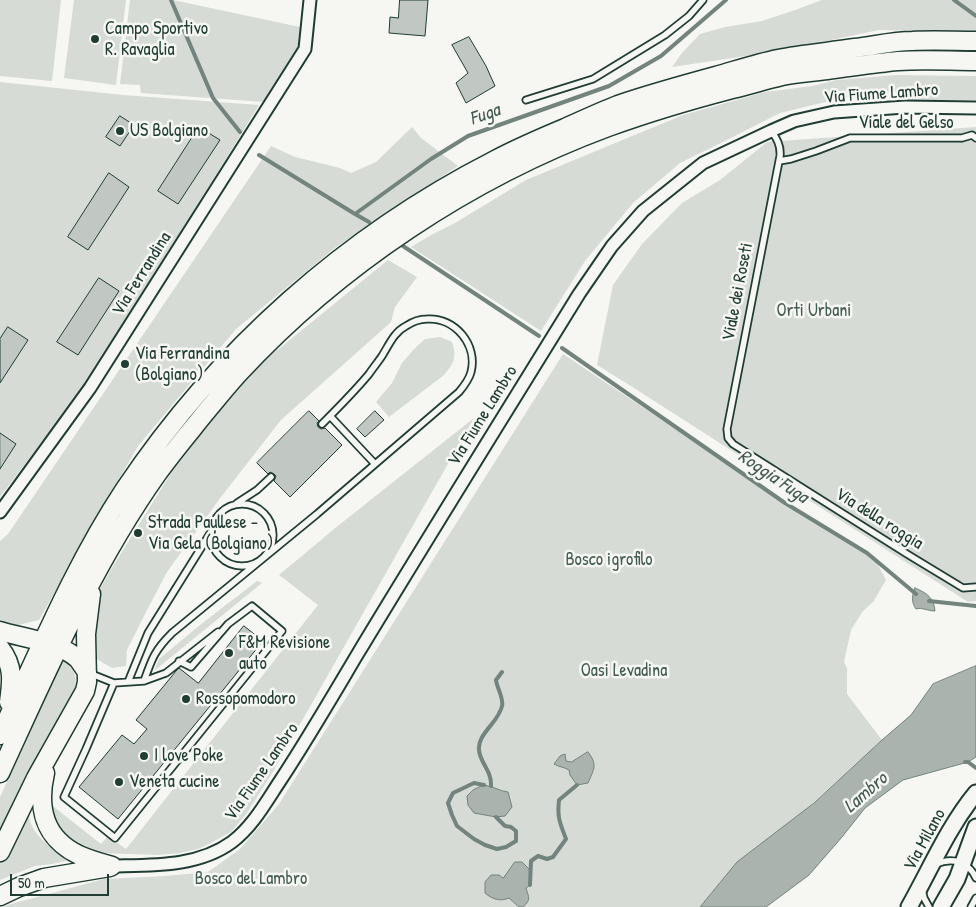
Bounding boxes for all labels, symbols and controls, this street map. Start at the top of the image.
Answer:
place label: Campo Sportivo R. Ravaglia [105,18,208,60]
marker: Campo Sportivo R. Ravaglia [89,33,101,45]
street label: Via Fiume Lambro [823,79,939,109]
water label: Fuga [467,99,503,131]
street label: Viale del Gelso [858,112,954,134]
place label: US Bolgiano [130,120,208,142]
marker: US Bolgiano [114,125,126,137]
street label: Via Ferrandina [108,228,176,320]
street label: Viale dei Roseti [718,241,758,343]
park label: Orti Urbani [777,300,851,322]
place label: Via Ferrandina (Bolgiano) [135,343,230,386]
marker: Via Ferrandina (Bolgiano) [119,358,131,370]
street label: Via Fiume Lambro [444,362,522,470]
water label: Roggia Fuga [734,445,812,509]
street label: Via della roggia [831,483,927,555]
place label: Strada Paullese - Via Gela (Bolgiano) [148,512,273,554]
marker: Strada Paullese - Via Gela (Bolgiano) [132,527,144,539]
park label: Bosco igrofilo [565,549,653,571]
place label: F&M Revisione auto [239,632,330,674]
marker: F&M Revisione auto [223,647,235,659]
park label: Oasi Levadina [581,660,667,682]
place label: Rossopomodoro [196,688,295,710]
marker: Rossopomodoro [180,693,192,705]
street label: Via Fiume Lambro [220,719,304,825]
place label: I love Poke [154,745,223,767]
marker: I love Poke [138,750,150,762]
water label: Lambro [840,768,892,818]
place label: Veneta cucine [129,771,219,793]
marker: Veneta cucine [113,776,125,788]
street label: Via Milano [899,805,951,875]
scale bar [12,864,111,896]
park label: Bosco del Lambro [195,868,307,890]
text: 50 m [18,872,45,893]

